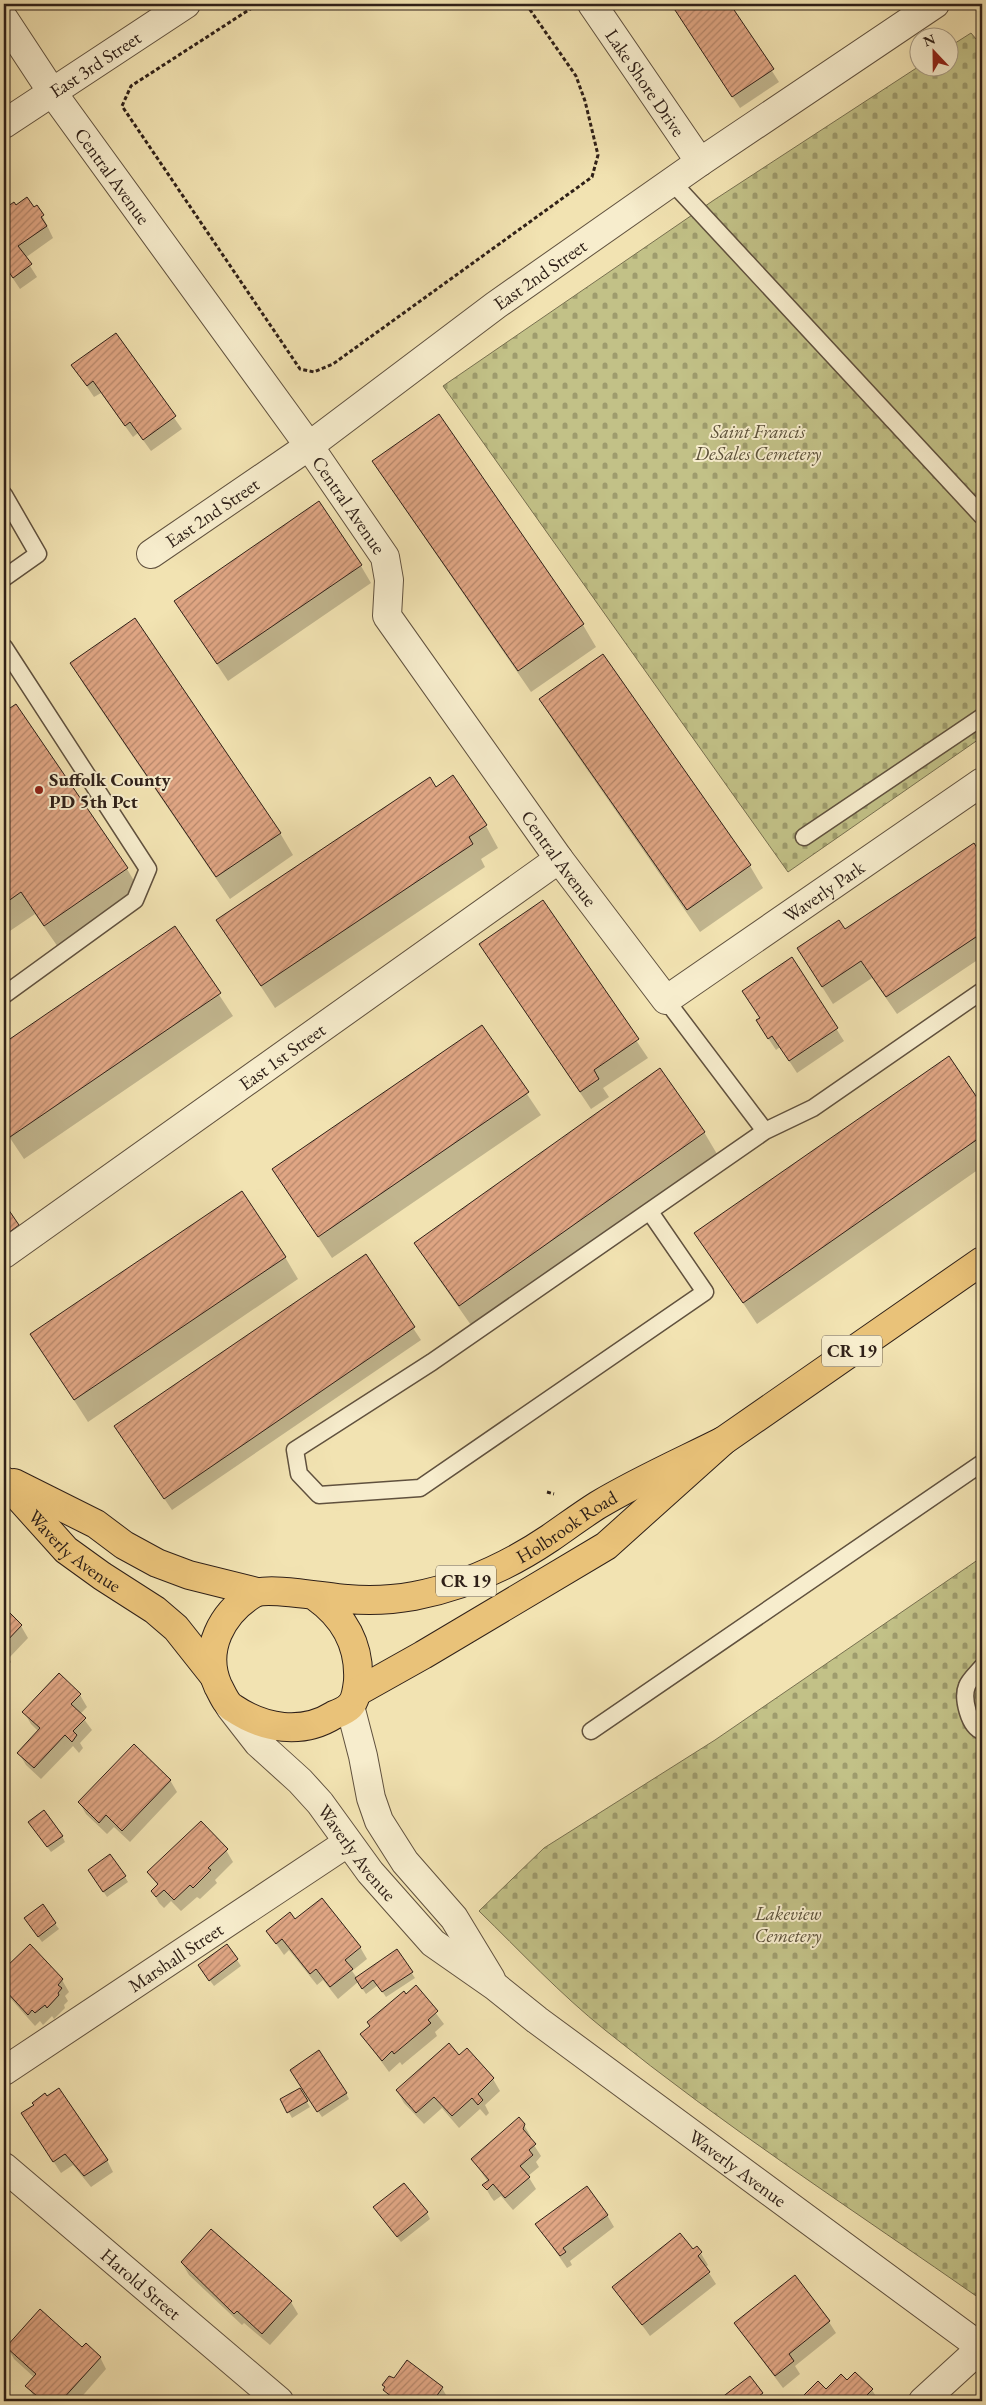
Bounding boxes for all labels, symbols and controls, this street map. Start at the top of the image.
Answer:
street label: Lake Shore Drive [600,24,691,141]
street label: East 3rd Street [45,25,146,104]
north arrow [908,28,958,78]
text: N [921,29,938,50]
street label: Central Avenue [69,123,156,230]
street label: East 2nd Street [489,233,592,316]
park label: Saint Francis DeSales Cemetery [694,419,822,466]
street label: Central Avenue [306,451,391,559]
street label: East 2nd Street [161,472,264,553]
place label: Suffolk County PD 5th Pct [49,767,172,814]
marker: Suffolk County PD 5th Pct [33,784,45,796]
street label: Central Avenue [515,805,603,912]
street label: Waverly Park [778,854,870,928]
street label: East 1st Street [234,1017,330,1096]
road number: CR 19 [822,1335,882,1366]
street label: Holbrook Road [512,1484,622,1569]
street label: Waverly Avenue [23,1504,126,1598]
road number: CR 19 [436,1565,496,1596]
street label: Waverly Avenue [312,1799,402,1907]
park label: Lakeview Cemetery [754,1901,822,1948]
street label: Marshall Street [124,1917,228,1998]
street label: Waverly Avenue [684,2124,791,2213]
street label: Harold Street [95,2243,186,2325]

